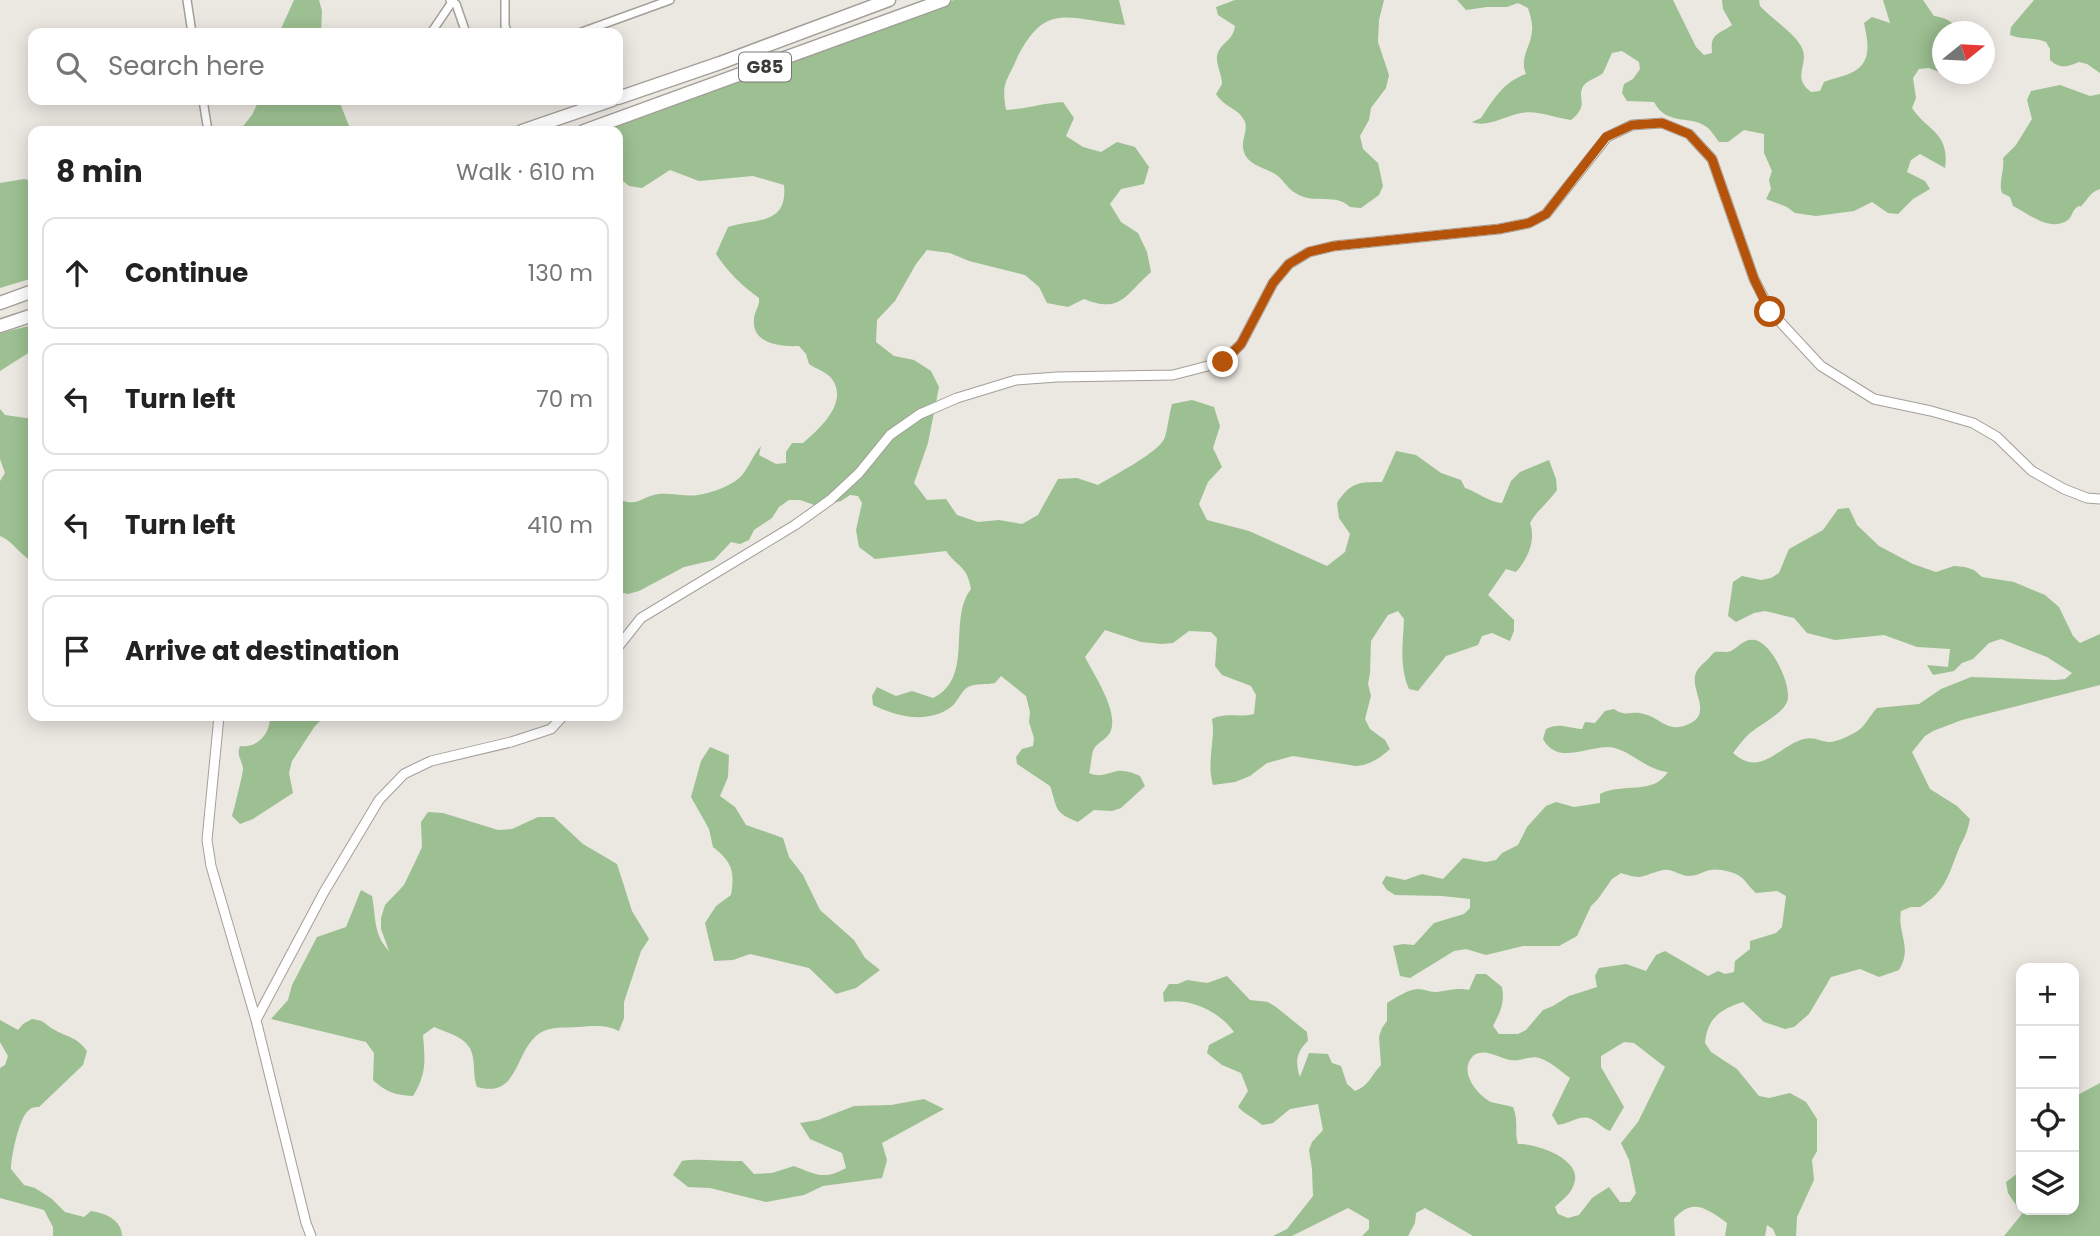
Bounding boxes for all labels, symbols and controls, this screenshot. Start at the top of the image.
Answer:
north arrow [1932,21,1995,84]
search box [28,28,623,105]
icon: search [52,48,90,86]
text: Search here [108,48,265,84]
road number: G85 [739,52,791,82]
text: 8 min [56,150,143,193]
text: Walk · 610 m [456,156,595,188]
icon: ahead [58,254,96,292]
text: Continue [125,255,248,291]
text: 130 m [528,257,593,289]
route start [1754,296,1785,327]
route end [1207,346,1238,377]
icon: left [58,380,96,418]
text: Turn left [125,381,236,417]
text: 70 m [536,383,593,415]
icon: left [58,506,96,544]
text: Turn left [125,507,236,543]
text: 410 m [527,509,593,541]
icon: arrive [58,632,96,670]
text: Arrive at destination [125,633,400,669]
map controls [2016,963,2079,1215]
button: + [2016,963,2079,1026]
button: − [2016,1026,2079,1089]
button: locate [2016,1089,2079,1152]
button: layers [2016,1152,2079,1215]

